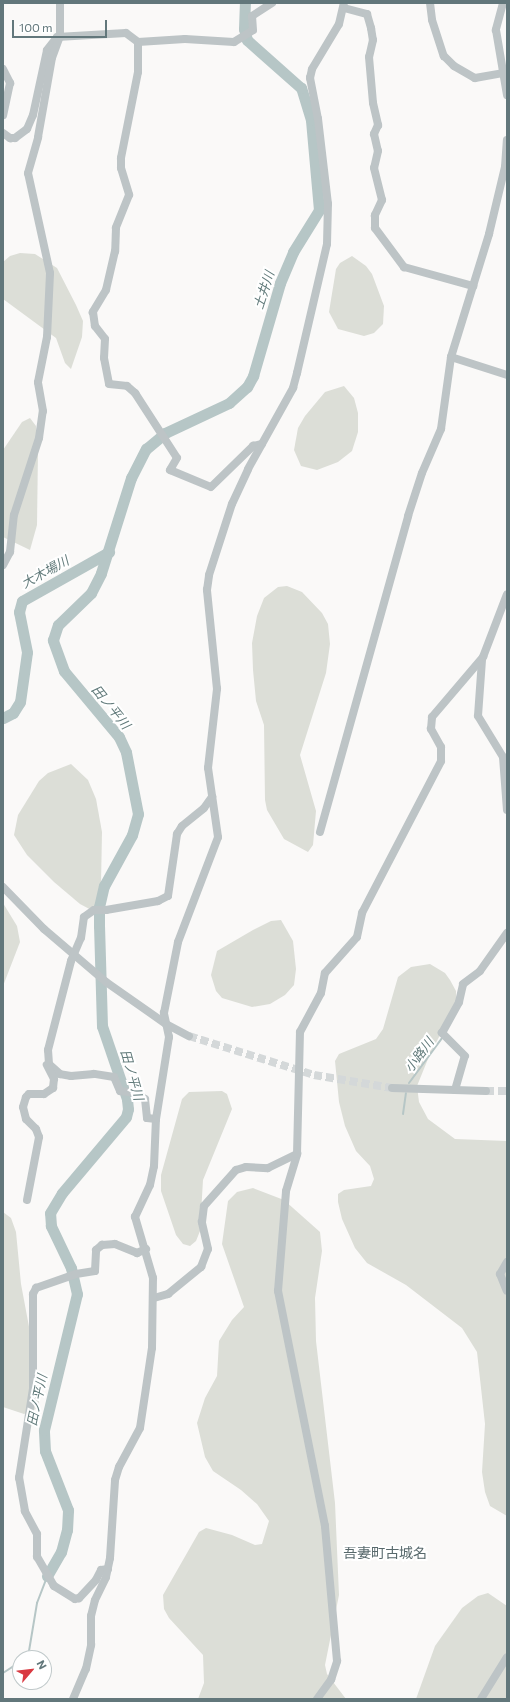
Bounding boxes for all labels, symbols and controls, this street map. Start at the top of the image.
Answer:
scale bar [14,12,109,38]
text: 100 m [19,20,53,34]
water label: 土井川 [251,269,277,311]
water label: 大木場川 [18,553,72,591]
water label: 田ノ平川 [89,682,133,732]
water label: 小路川 [401,1035,437,1075]
water label: 田ノ平川 [117,1048,147,1102]
water label: 田ノ平川 [24,1373,50,1427]
district label: 吾妻町古城名 [343,1545,427,1561]
north arrow [12,1650,52,1690]
text: N [34,1658,50,1671]

